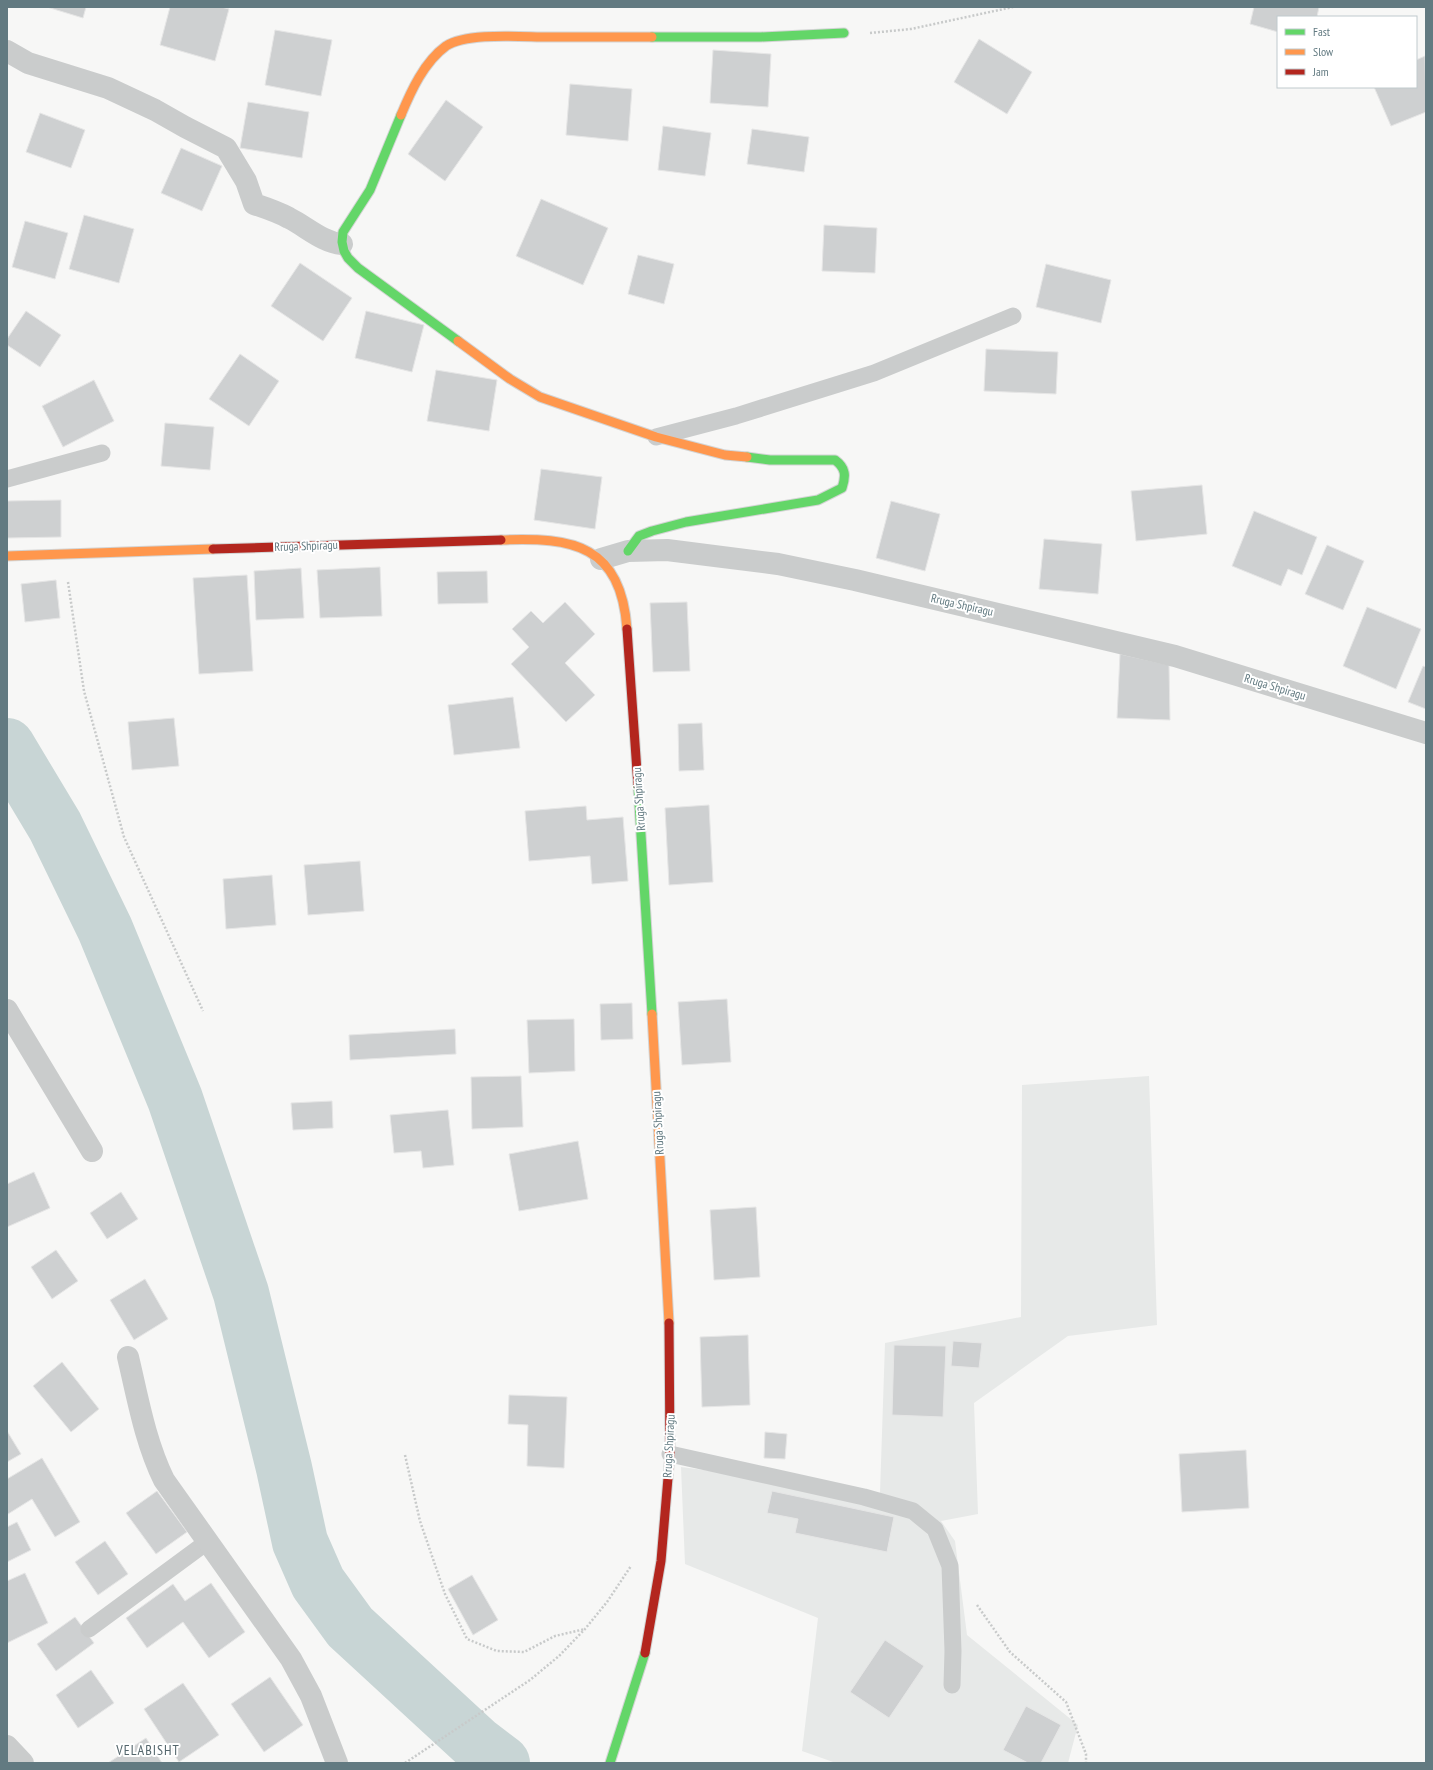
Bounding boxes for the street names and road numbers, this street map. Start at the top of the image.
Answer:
street label: Rruga Shpiragu [274,537,338,554]
street label: Rruga Shpiragu [929,590,995,619]
street label: Rruga Shpiragu [1243,670,1308,703]
street label: Rruga Shpiragu [629,767,648,831]
street label: Rruga Shpiragu [648,1091,667,1155]
street label: Rruga Shpiragu [659,1414,678,1478]

